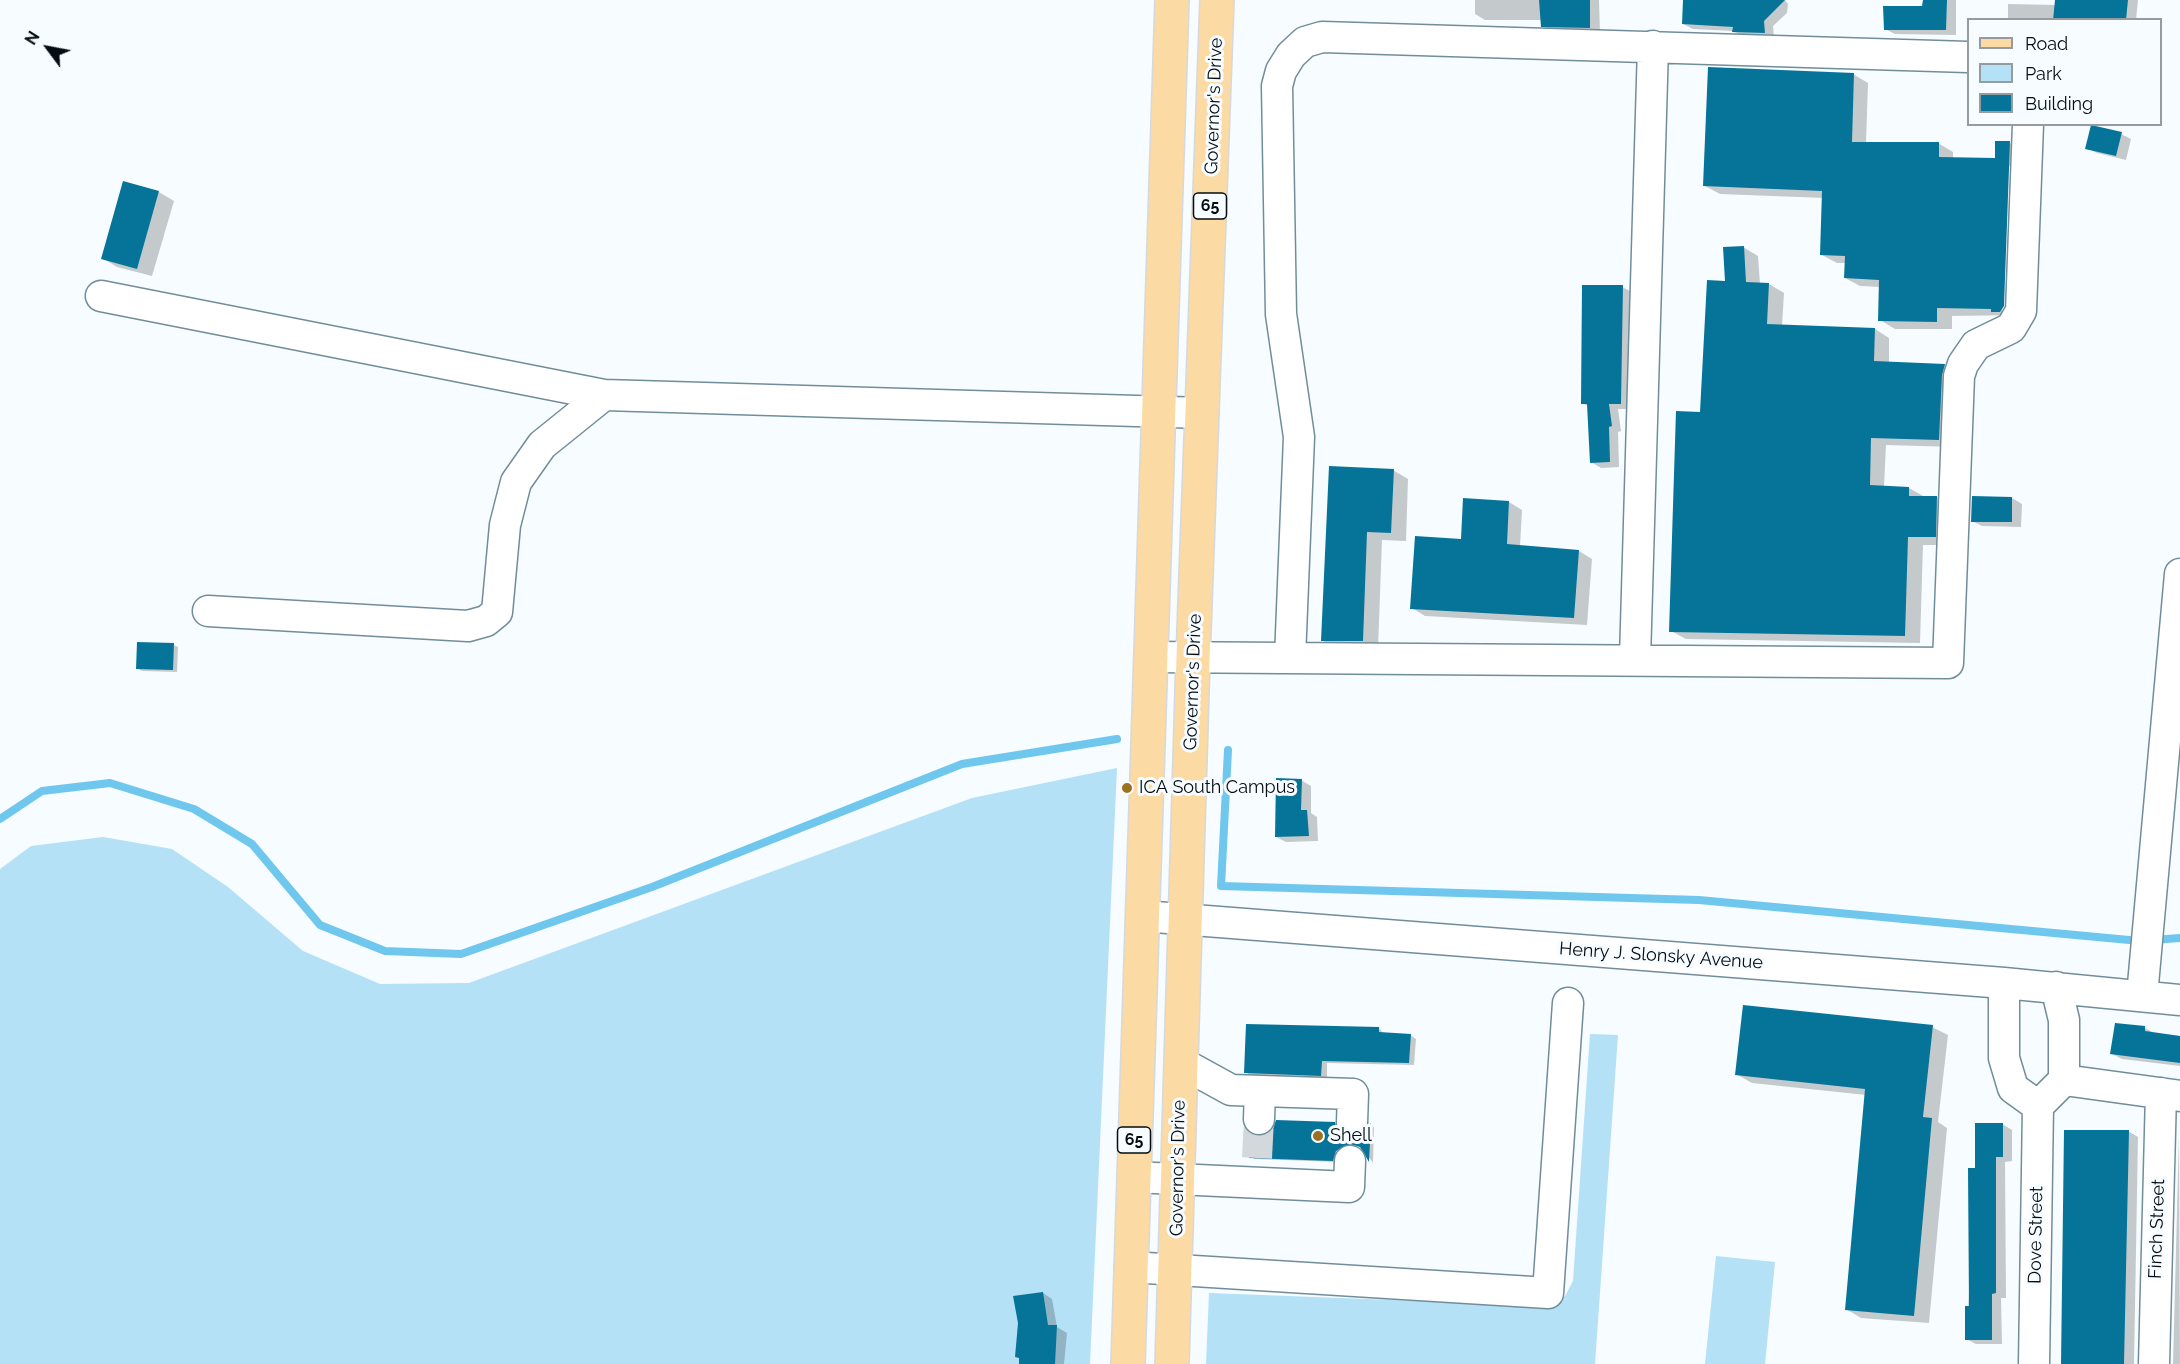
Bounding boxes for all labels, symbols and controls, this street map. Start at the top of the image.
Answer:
north arrow [18,18,78,78]
legend [1967,18,2162,126]
text: N [21,28,44,48]
text: Road [2025,33,2068,54]
street label: Governor's Drive [1201,37,1227,175]
text: Park [2025,63,2062,84]
text: Building [2025,93,2093,114]
road number: 65 [1194,193,1226,219]
street label: Governor's Drive [1180,613,1206,751]
place label: ICA South Campus [1139,777,1295,799]
marker: ICA South Campus [1120,781,1134,795]
street label: Henry J. Slonsky Avenue [1558,938,1764,974]
street label: Governor's Drive [1166,1100,1190,1236]
place label: Shell [1330,1125,1372,1147]
road number: 65 [1118,1127,1150,1153]
marker: Shell [1311,1129,1325,1143]
street label: Finch Street [2144,1179,2170,1279]
street label: Dove Street [2024,1186,2048,1284]

